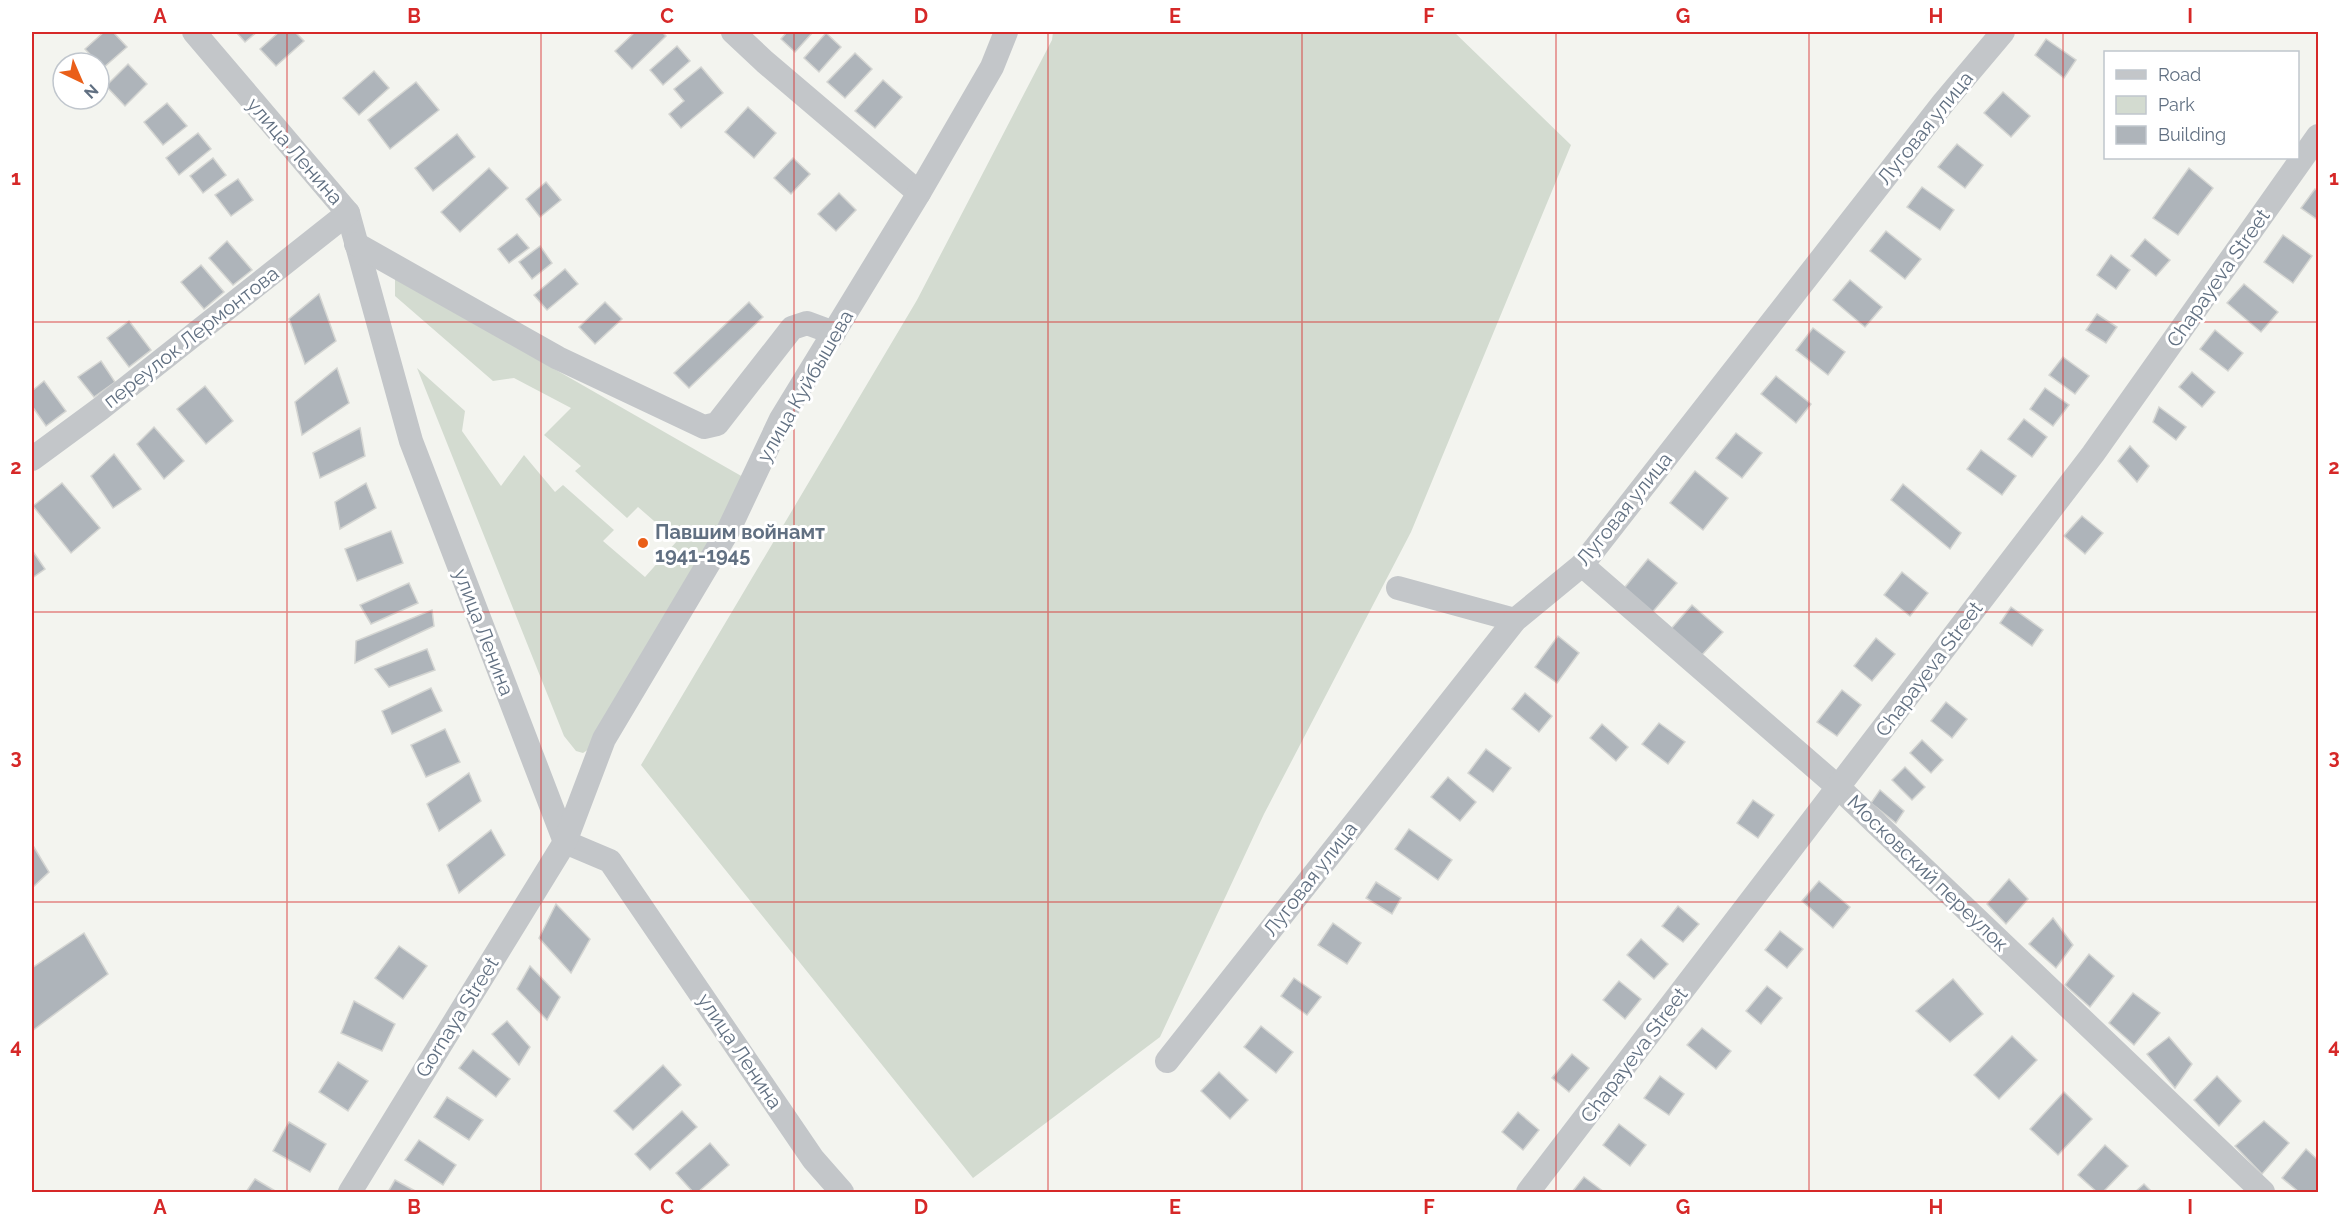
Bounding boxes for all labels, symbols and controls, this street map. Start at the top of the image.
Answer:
text: A [153,4,167,28]
text: B [407,4,421,28]
text: C [660,4,674,28]
text: D [914,4,928,28]
text: E [1169,4,1181,28]
text: F [1423,4,1435,28]
text: G [1676,4,1690,28]
text: H [1929,4,1943,28]
text: I [2187,4,2193,28]
north arrow [51,51,111,111]
legend [2104,51,2299,159]
text: Road [2158,64,2201,85]
street label: Луговая улица [1872,67,1978,189]
text: N [80,80,102,103]
street label: улица Ленина [242,93,348,209]
text: Park [2158,94,2195,115]
text: Building [2158,124,2226,145]
text: 1 [11,166,21,190]
text: 1 [2329,166,2339,190]
street label: Chapayeva Street [2161,204,2275,352]
street label: переулок Лермонтова [99,261,283,413]
street label: улица Куйбышева [752,306,858,466]
street label: Луговая улица [1571,448,1677,570]
text: 2 [10,455,22,479]
text: 2 [2328,455,2340,479]
place label: Павшим войнамт 1941-1945 [655,520,825,567]
marker: Павшим войнамт 1941-1945 [636,536,650,550]
street label: улица Ленина [449,565,519,699]
street label: Chapayeva Street [1870,596,1988,741]
text: 3 [10,745,22,769]
text: 3 [2328,745,2340,769]
street label: Московский переулок [1843,790,2013,956]
street label: Луговая улица [1258,817,1362,941]
street label: Gornaya Street [410,952,504,1082]
street label: Chapayeva Street [1575,982,1693,1127]
street label: улица Ленина [693,989,787,1113]
text: 4 [10,1034,22,1058]
text: 4 [2328,1034,2340,1058]
text: A [153,1195,167,1219]
text: B [407,1195,421,1219]
text: C [660,1195,674,1219]
text: D [914,1195,928,1219]
text: E [1169,1195,1181,1219]
text: F [1423,1195,1435,1219]
text: G [1676,1195,1690,1219]
text: H [1929,1195,1943,1219]
text: I [2187,1195,2193,1219]

